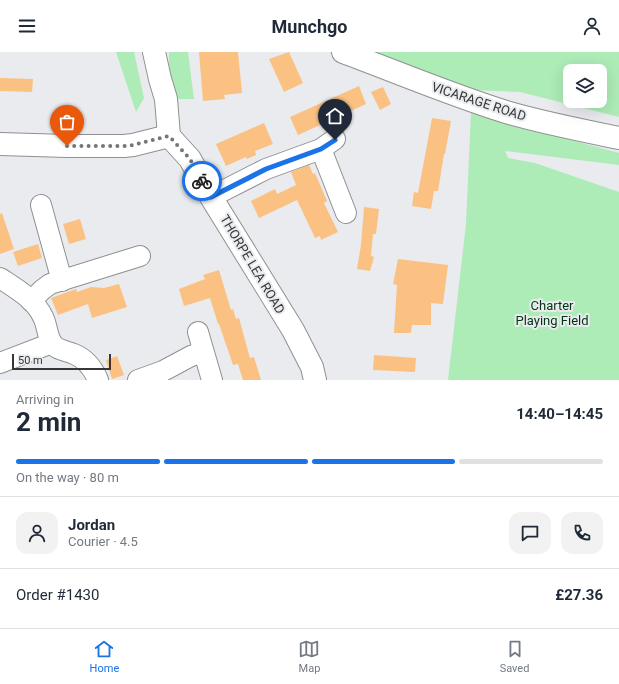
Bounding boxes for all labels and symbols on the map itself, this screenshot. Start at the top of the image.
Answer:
street label: VICARAGE ROAD [430,79,528,124]
pin [318,99,352,140]
pin [50,105,84,146]
courier [182,161,222,201]
street label: THORPE LEA ROAD [217,212,288,316]
park label: Charter Playing Field [515,298,589,328]
scale bar [12,352,111,371]

